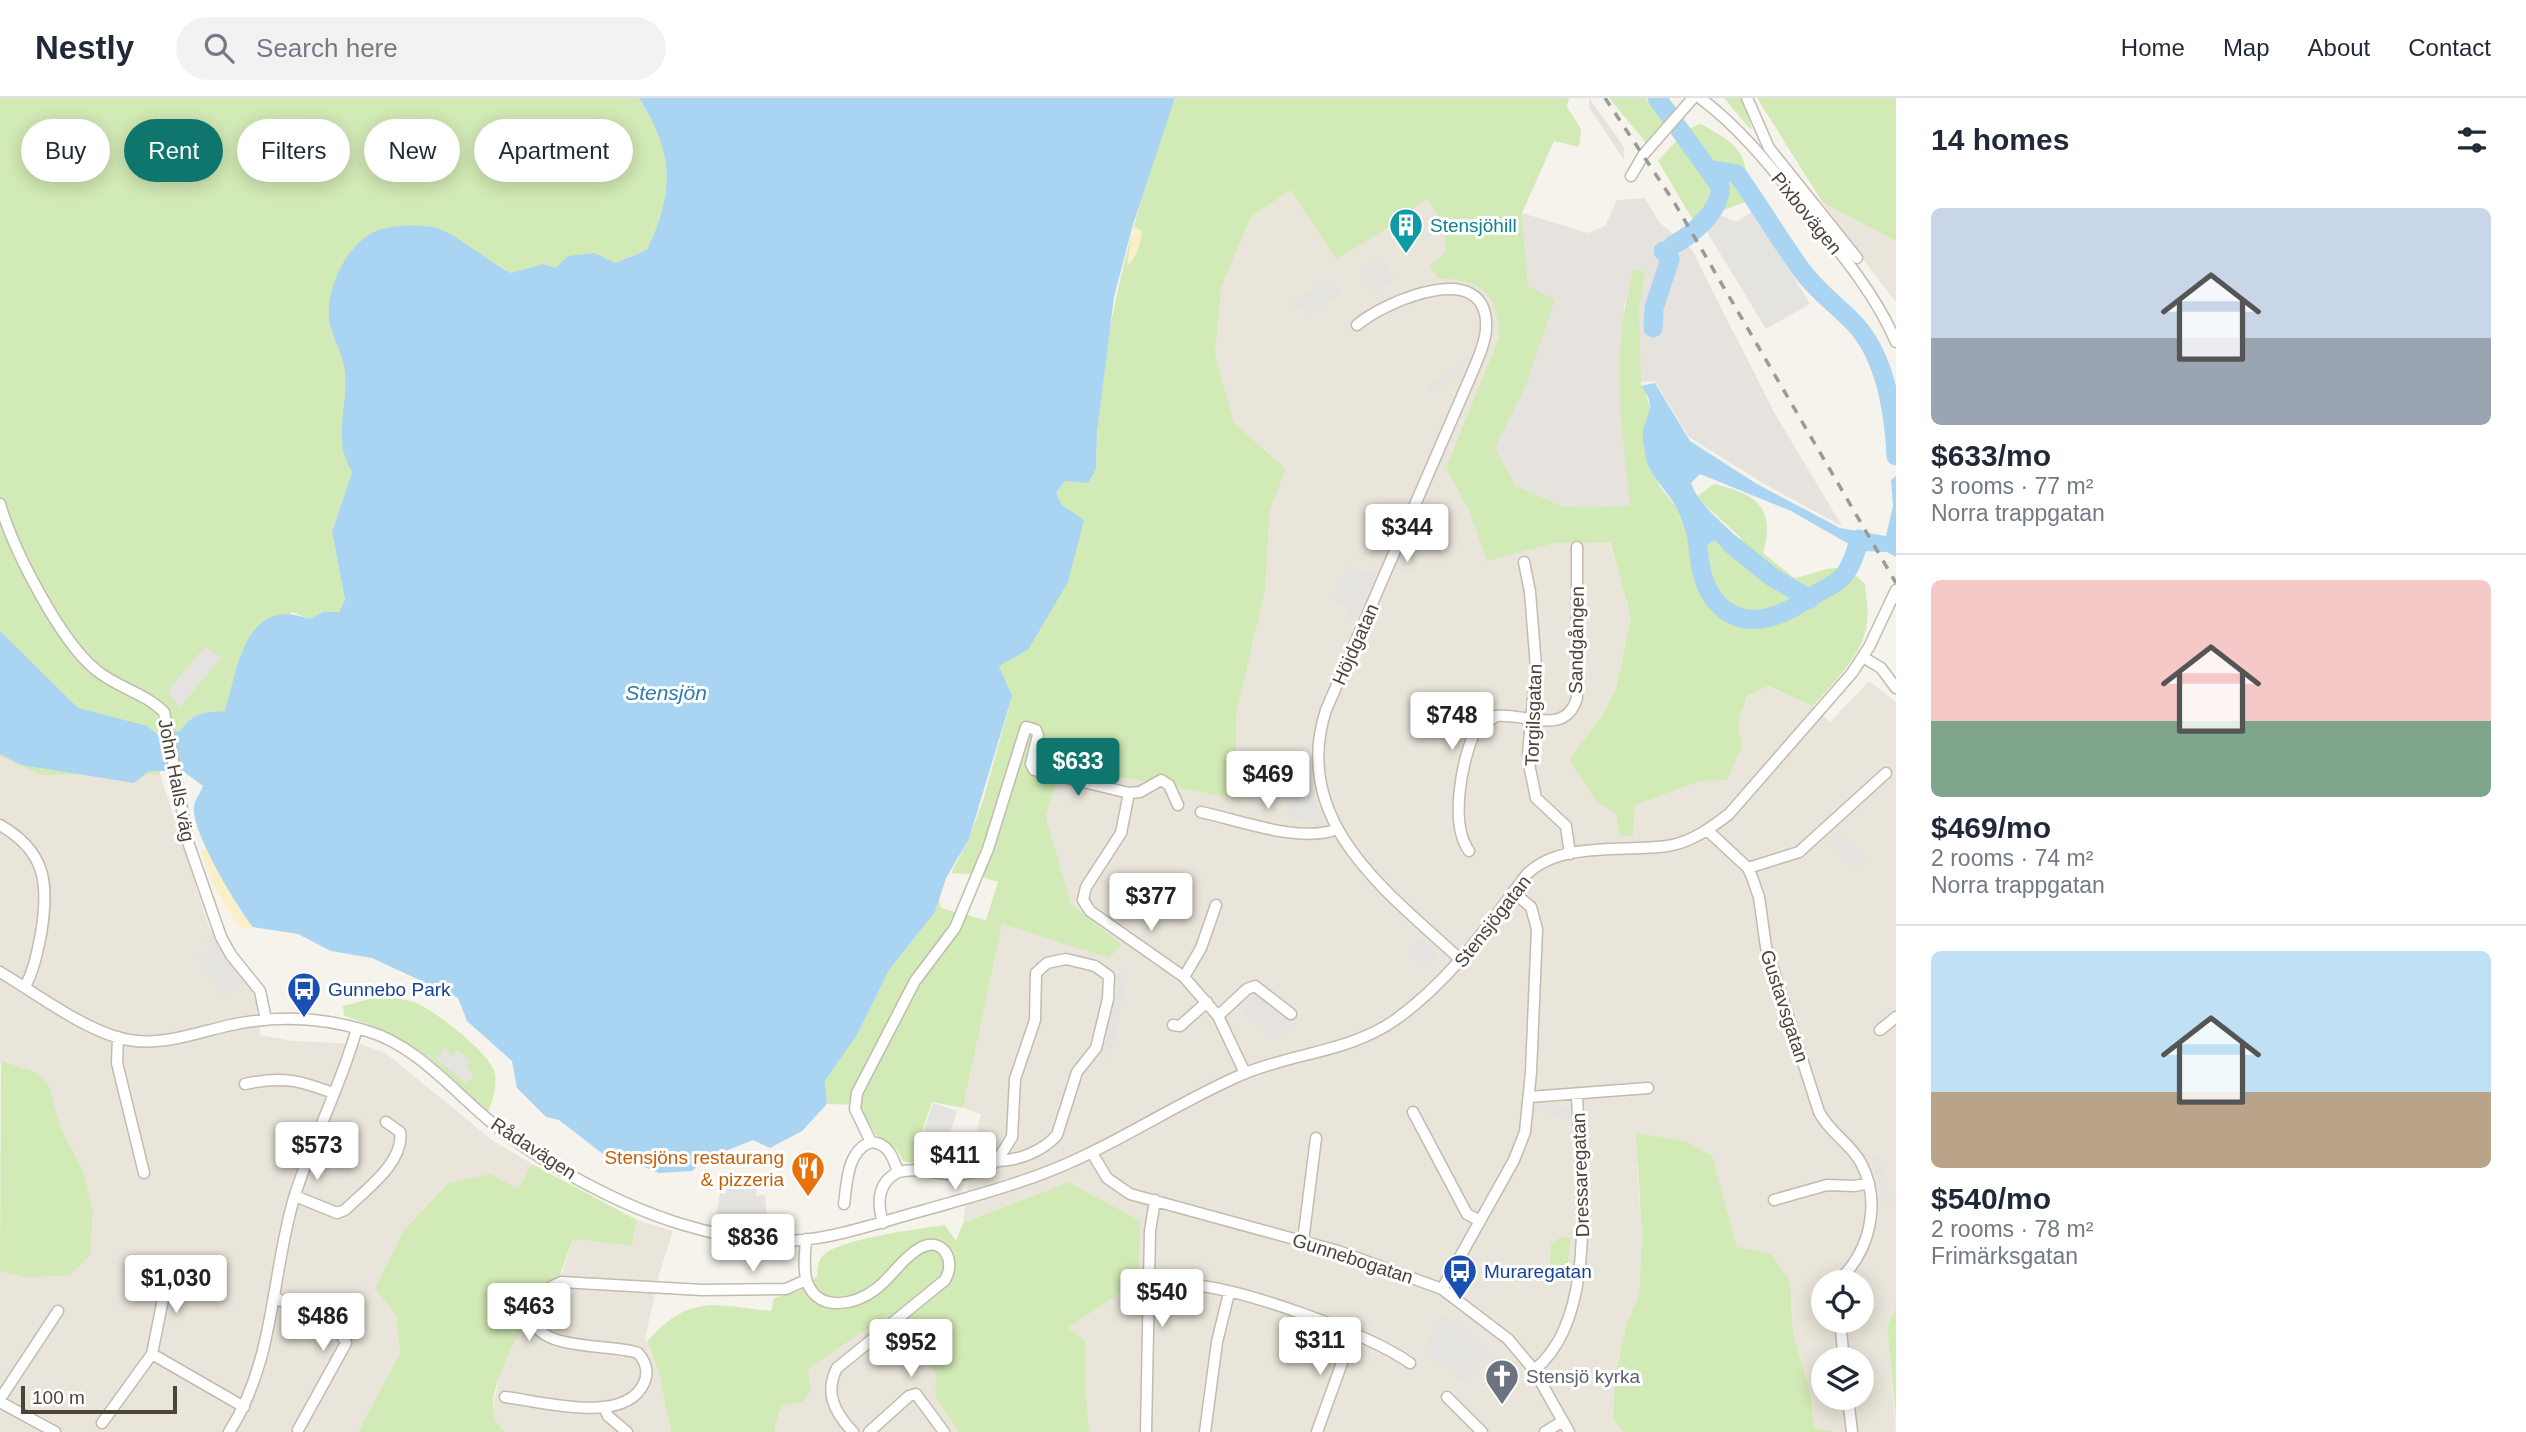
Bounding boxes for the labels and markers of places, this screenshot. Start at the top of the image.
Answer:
building icon: Stensjöhill [1387,206,1425,255]
place label: Stensjöhill [1430,215,1517,236]
pin: $344 [1366,504,1448,564]
pin: $748 [1411,692,1493,752]
pin: $633 [1037,738,1119,798]
pin: $469 [1227,752,1309,811]
pin: $377 [1110,874,1192,933]
bus stop icon: Gunnebo Park [285,970,323,1019]
place label: Gunnebo Park [328,979,451,1000]
pin: $573 [276,1122,358,1182]
pin: $411 [914,1132,996,1192]
place label: Stensjöns restaurang & pizzeria [604,1147,784,1190]
restaurant icon: Stensjöns restaurang & pizzeria [789,1149,827,1198]
pin: $836 [712,1214,794,1274]
bus stop icon: Muraregatan [1441,1252,1479,1301]
pin: $1,030 [119,1256,233,1315]
place label: Muraregatan [1484,1261,1592,1282]
pin: $540 [1121,1270,1203,1329]
pin: $463 [488,1284,570,1343]
pin: $486 [282,1294,364,1353]
pin: $311 [1279,1318,1361,1377]
pin: $952 [870,1320,952,1379]
church icon: Stensjö kyrka [1483,1357,1521,1406]
place label: Stensjö kyrka [1526,1366,1640,1387]

